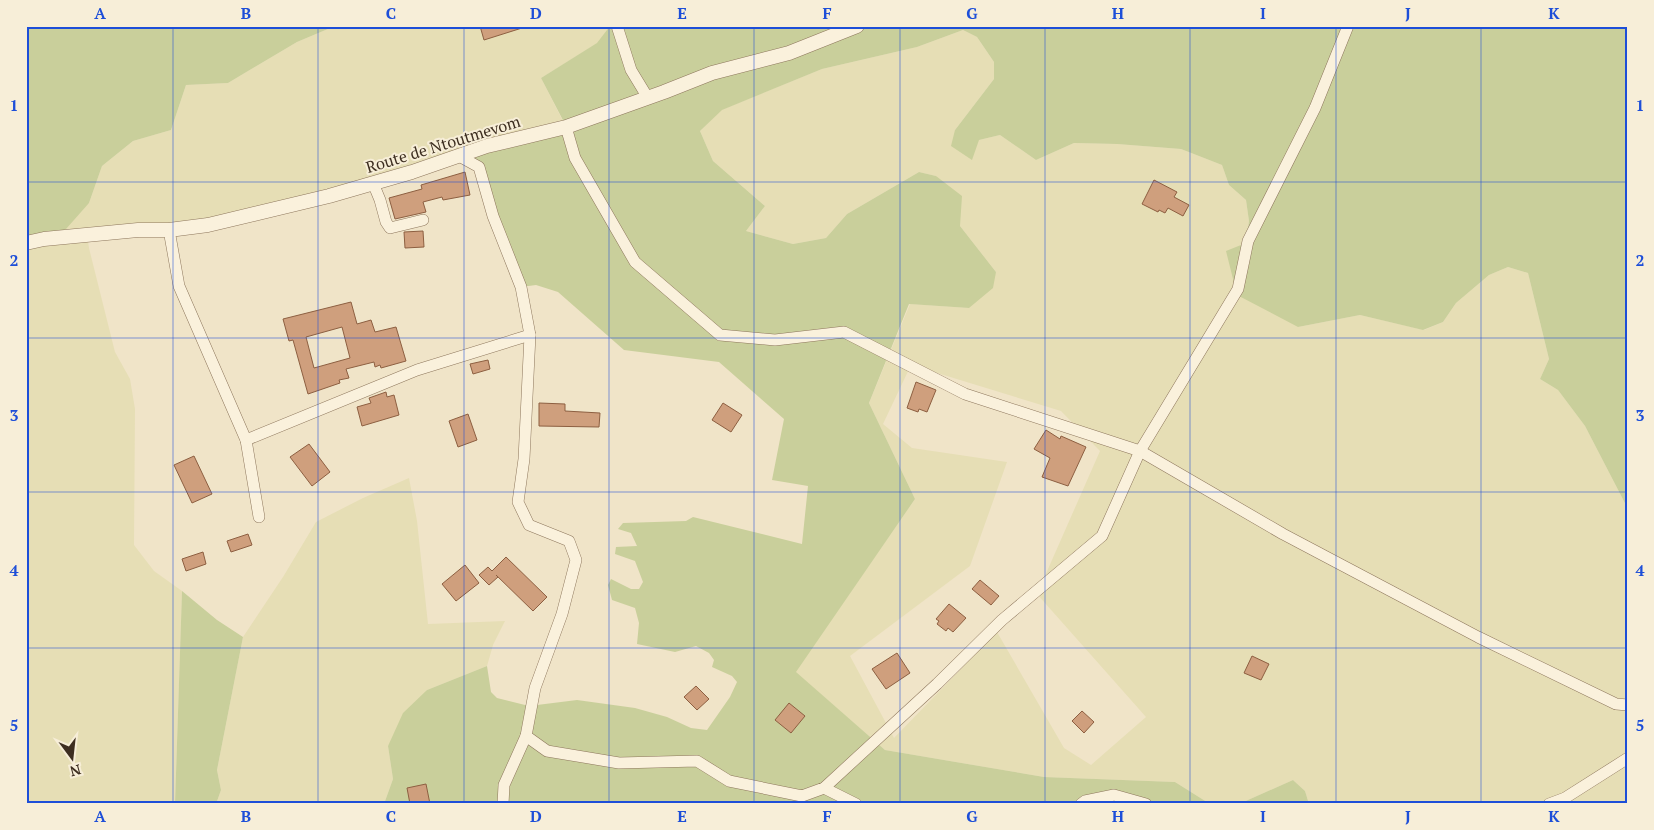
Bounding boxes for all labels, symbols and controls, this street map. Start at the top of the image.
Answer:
text: A [94,2,106,24]
text: B [241,2,251,24]
text: C [386,2,396,24]
text: D [530,2,542,24]
text: E [677,2,687,24]
text: F [822,2,832,24]
text: G [966,2,978,24]
text: H [1112,2,1124,24]
text: I [1260,2,1266,24]
text: J [1405,2,1411,24]
text: K [1548,2,1560,24]
text: 1 [9,94,19,116]
text: 1 [1635,94,1645,116]
street label: Route de Ntoutmevom [363,110,523,178]
text: 2 [9,249,19,271]
text: 2 [1635,249,1645,271]
text: 3 [9,404,19,426]
text: 3 [1635,404,1645,426]
text: 4 [9,559,19,581]
text: 4 [1635,559,1645,581]
text: 5 [9,714,19,736]
text: 5 [1635,714,1645,736]
north arrow [48,732,98,782]
text: N [68,760,83,782]
text: A [94,805,106,827]
text: B [241,805,251,827]
text: C [386,805,396,827]
text: D [530,805,542,827]
text: E [677,805,687,827]
text: F [822,805,832,827]
text: G [966,805,978,827]
text: H [1112,805,1124,827]
text: I [1260,805,1266,827]
text: J [1405,805,1411,827]
text: K [1548,805,1560,827]

